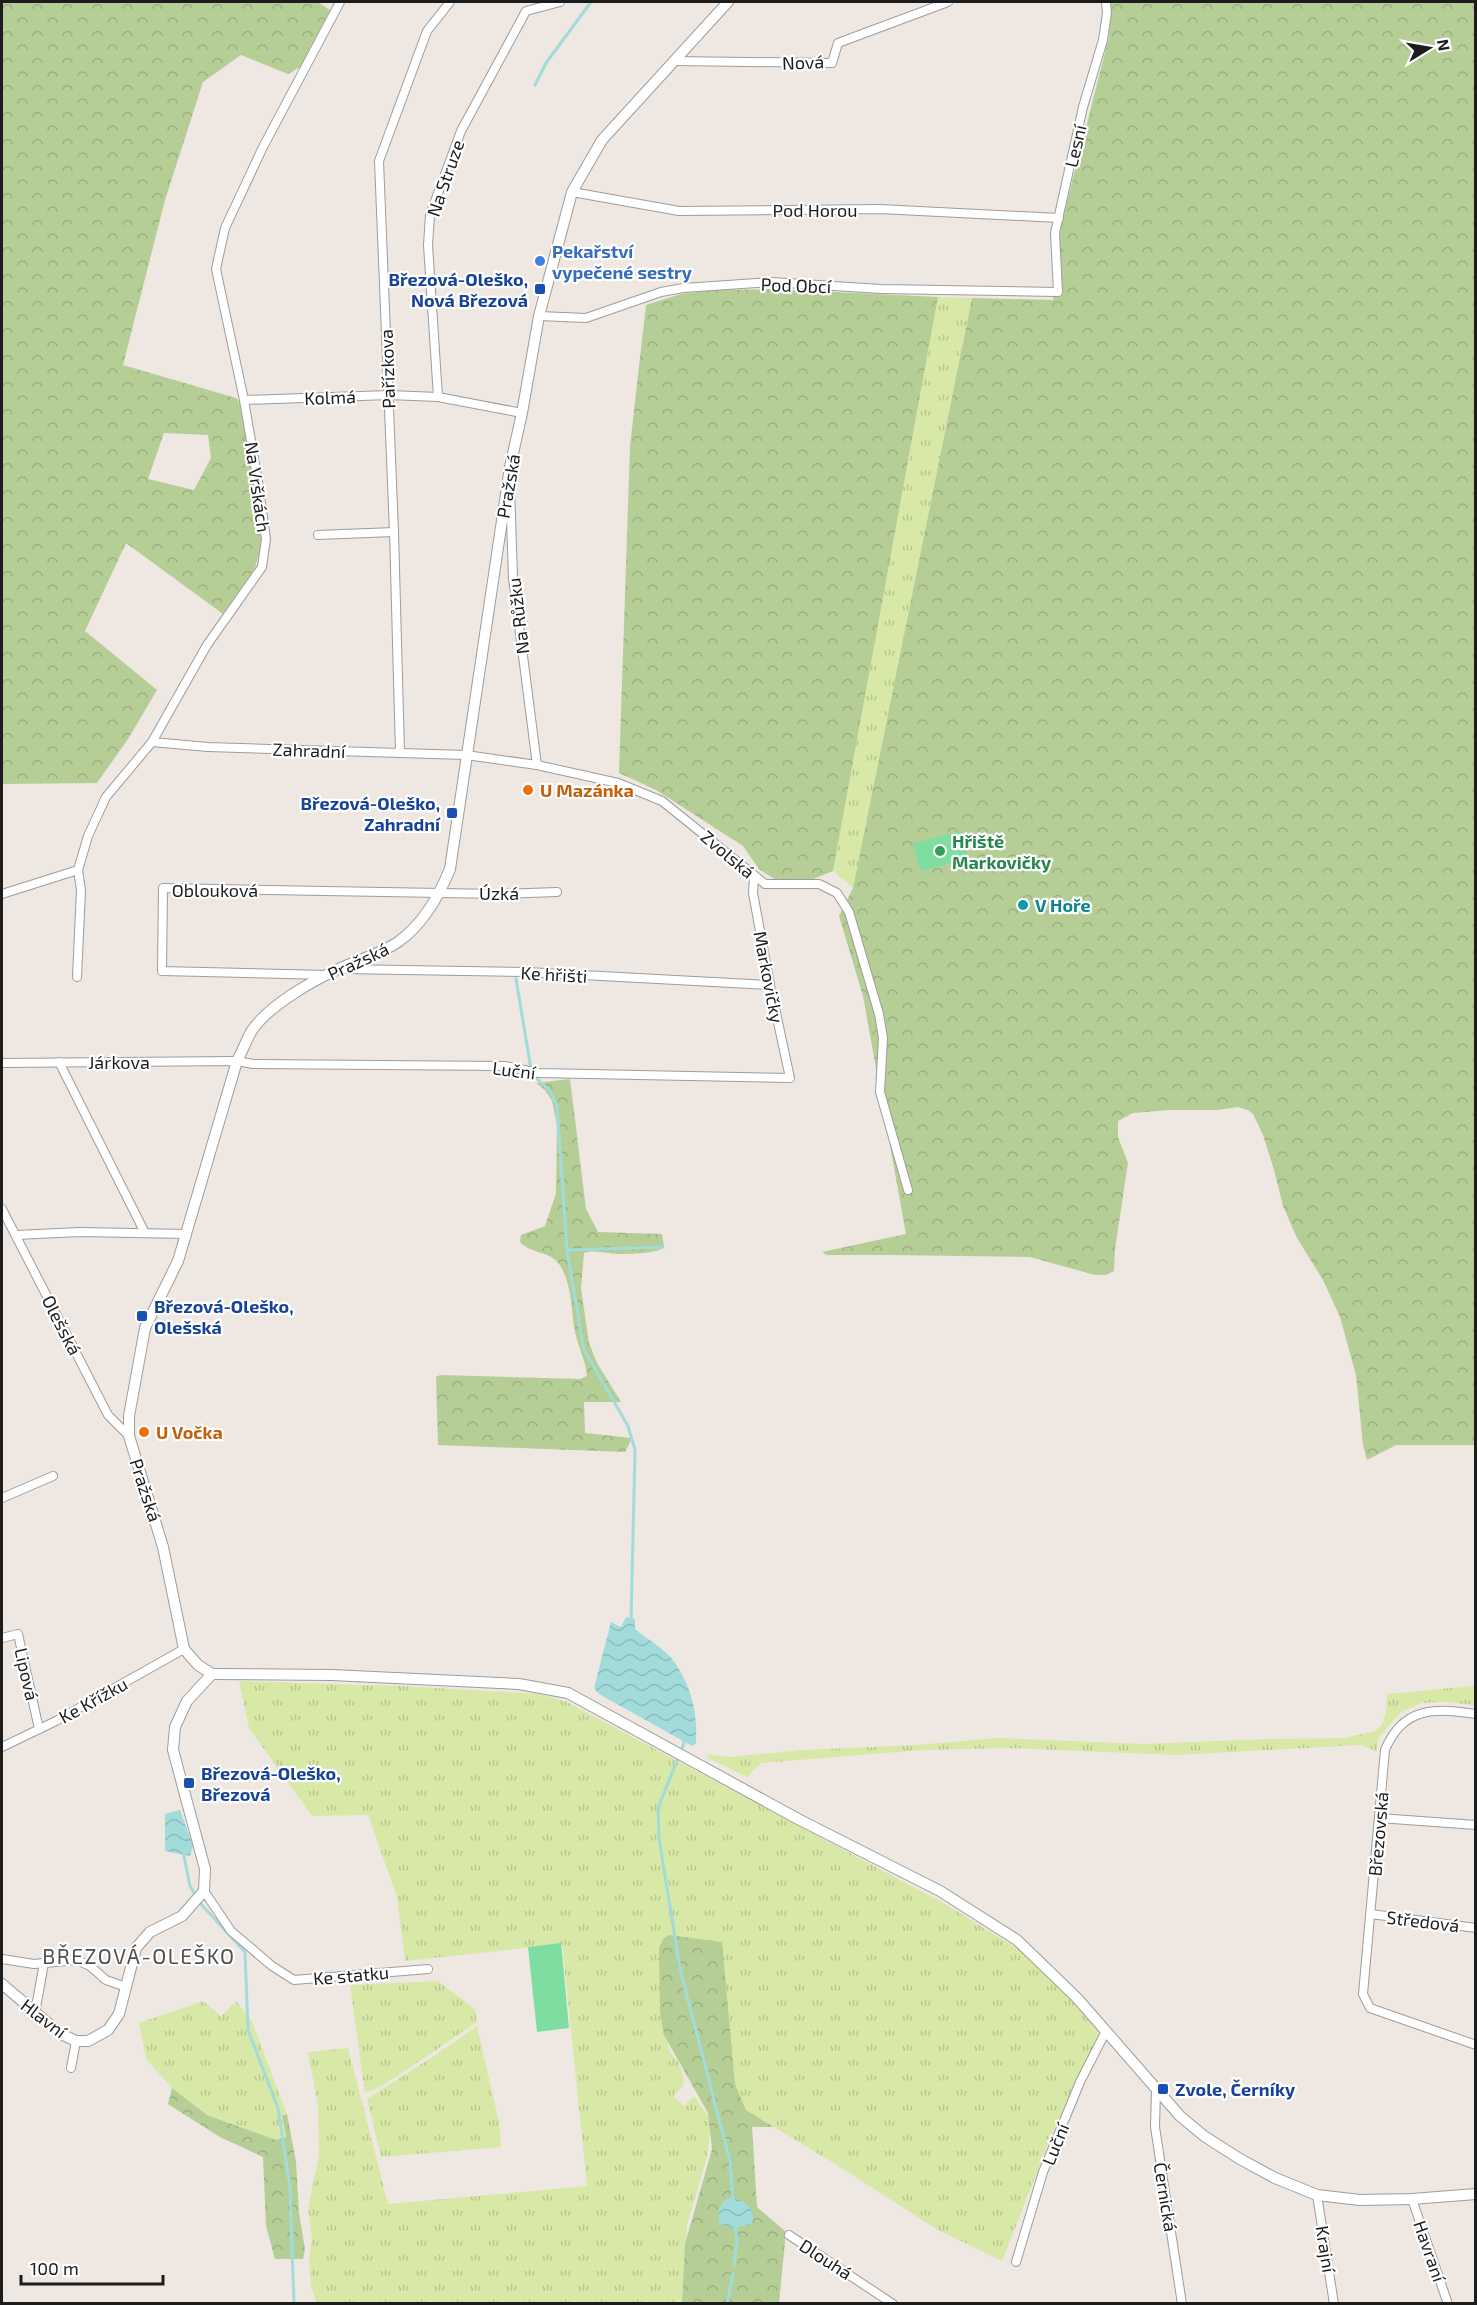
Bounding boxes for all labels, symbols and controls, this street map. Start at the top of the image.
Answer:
north arrow [1399,18,1459,78]
text: N [1434,38,1455,53]
street label: Nová [782,50,824,74]
street label: Lesní [1059,122,1091,169]
street label: Na Struze [422,137,468,219]
street label: Pod Horou [773,199,857,221]
place label: Pekařství vypečené sestry [552,240,693,283]
marker: Pekařství vypečené sestry [533,254,547,268]
place label: Březová-Oleško, Nová Březová [388,268,528,311]
street label: Pod Obcí [760,273,832,297]
marker: Březová-Oleško, Nová Březová [533,282,547,296]
street label: Pařízkova [375,329,399,409]
street label: Kolmá [304,385,356,409]
street label: Na Vrškách [241,440,275,534]
street label: Pražská [492,452,524,520]
street label: Na Růžku [502,577,534,655]
street label: Zahradní [272,738,346,762]
place label: U Mazánka [540,779,634,801]
marker: U Mazánka [521,783,535,797]
place label: Březová-Oleško, Zahradní [300,792,441,835]
marker: Březová-Oleško, Zahradní [445,806,459,820]
street label: Zvolská [697,825,759,883]
place label: Hřiště Markovičky [952,830,1052,873]
marker: Hřiště Markovičky [933,844,947,858]
street label: Oblouková [172,879,258,901]
street label: Úzká [479,882,519,904]
place label: V Hoře [1035,894,1091,916]
marker: V Hoře [1016,898,1030,912]
street label: Markovičky [749,929,789,1025]
street label: Pražská [324,937,392,985]
street label: Ke hřišti [520,961,588,987]
street label: Járkova [88,1051,150,1073]
street label: Luční [491,1056,537,1084]
street label: Olešská [38,1291,86,1359]
place label: Březová-Oleško, Olešská [154,1295,294,1338]
marker: Březová-Oleško, Olešská [135,1309,149,1323]
place label: U Vočka [156,1421,223,1443]
marker: U Vočka [137,1425,151,1439]
street label: Pražská [125,1456,167,1524]
street label: Lipová [10,1645,44,1703]
street label: Ke Křížku [55,1672,131,1728]
place label: Březová-Oleško, Březová [201,1762,341,1805]
marker: Březová-Oleško, Březová [182,1776,196,1790]
street label: Březovská [1363,1791,1393,1877]
street label: Středová [1385,1906,1461,1936]
district label: BŘEZOVÁ-OLEŠKO [42,1943,236,1968]
street label: Ke statku [312,1961,390,1989]
street label: Hlavní [17,1994,72,2043]
place label: Zvole, Černíky [1175,2078,1296,2100]
marker: Zvole, Černíky [1156,2082,1170,2096]
street label: Luční [1037,2119,1073,2168]
street label: Černická [1150,2161,1182,2233]
street label: Havraní [1409,2217,1451,2285]
street label: Krajní [1311,2224,1341,2275]
street label: Dlouhá [796,2234,856,2284]
scale bar [21,2248,164,2286]
text: 100 m [30,2257,79,2279]

